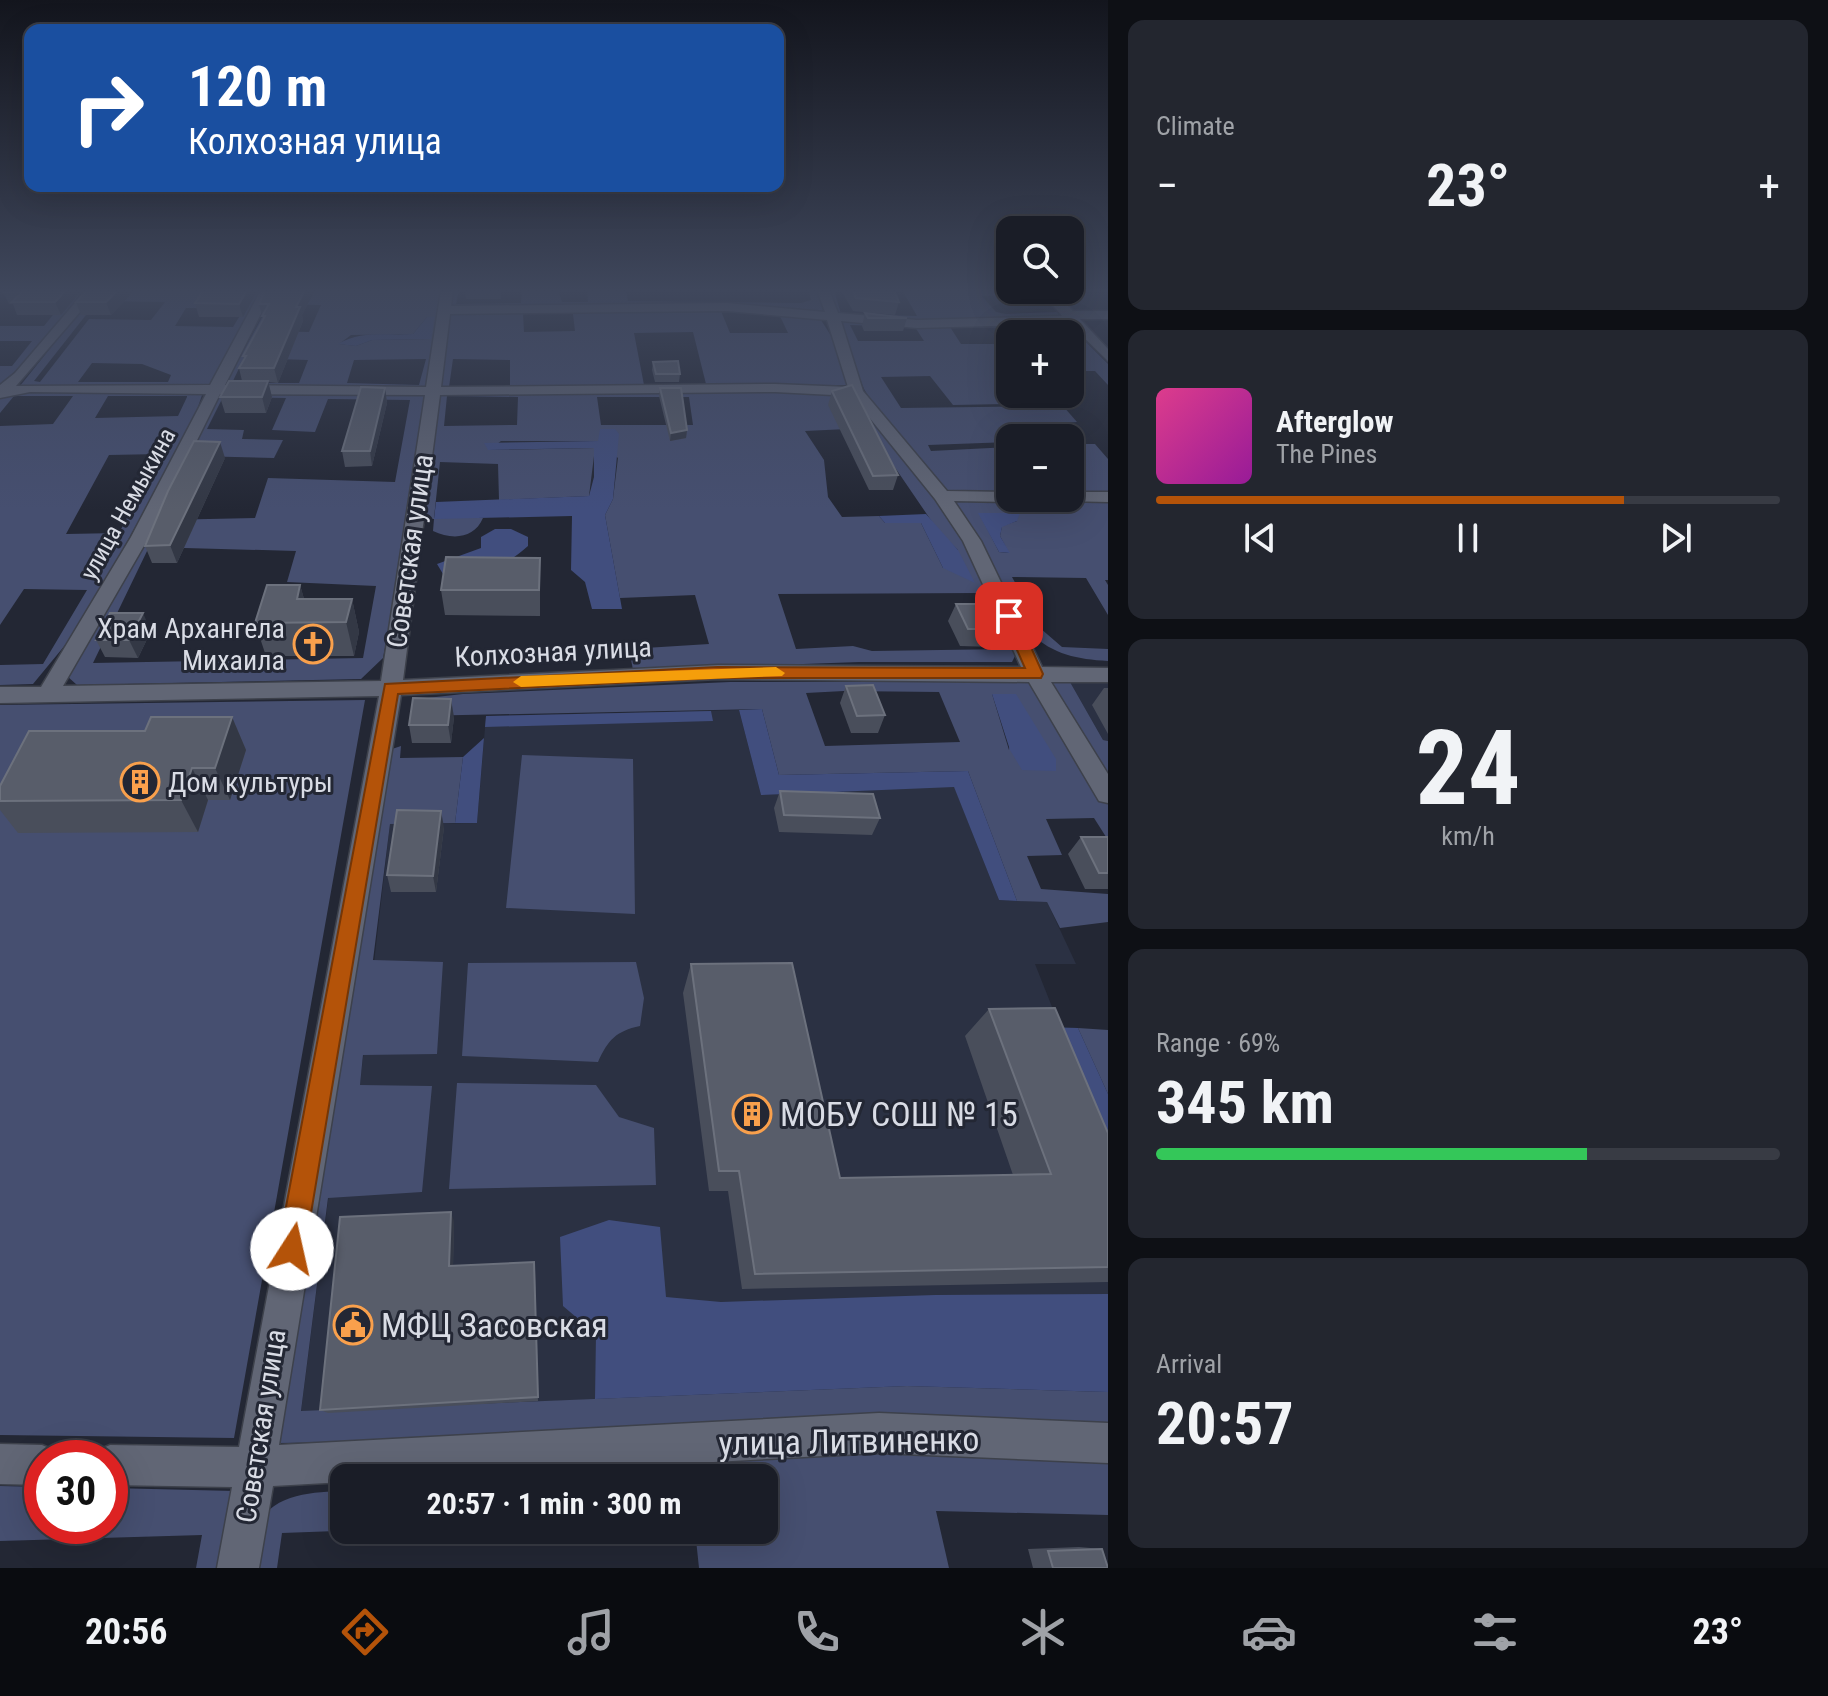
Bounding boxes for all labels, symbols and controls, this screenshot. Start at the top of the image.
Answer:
text: 120 m [188,54,327,120]
icon: right [56,56,160,160]
text: Climate [1156,111,1235,141]
text: Колхозная улица [188,121,442,163]
text: 23° [1426,150,1510,221]
text: − [1156,160,1178,212]
text: + [1758,160,1780,212]
map controls [996,216,1084,512]
button: search [996,216,1084,304]
button: + [996,320,1084,408]
text: Afterglow [1276,404,1394,439]
street label: улица Немыкина [75,423,181,585]
button: − [996,424,1084,512]
text: The Pines [1276,439,1377,469]
street label: Советская улица [380,452,440,650]
icon: previous [1238,516,1282,560]
icon: pause [1446,516,1490,560]
icon: next [1654,516,1698,560]
pin [975,582,1043,650]
icon: arrive [987,594,1031,638]
place label: Храм Архангела Михаила [97,612,285,677]
church icon: Храм Архангела Михаила [292,623,334,665]
street label: Колхозная улица [454,630,652,674]
text: 24 [1415,708,1521,829]
building icon: Дом культуры [119,761,161,803]
place label: Дом культуры [168,766,333,799]
text: km/h [1441,821,1495,851]
text: Range · 69% [1156,1028,1280,1058]
text: 345 km [1156,1067,1334,1138]
building icon: МОБУ СОШ № 15 [731,1093,773,1135]
place label: МОБУ СОШ № 15 [780,1094,1018,1134]
position arrow [250,1207,334,1291]
public building icon: МФЦ Засовская [332,1304,374,1346]
place label: МФЦ Засовская [381,1305,608,1345]
street label: Советская улица [229,1327,293,1525]
text: Arrival [1156,1349,1222,1379]
text: 20:57 [1156,1388,1294,1459]
street label: улица Литвиненко [718,1419,980,1463]
speed limit sign: 30 [24,1440,128,1544]
text: 20:57 · 1 min · 300 m [427,1486,681,1521]
icon: directions [337,1604,393,1660]
icon: music [563,1604,619,1660]
icon: phone [789,1604,845,1660]
icon: climate [1015,1604,1071,1660]
icon: car [1241,1604,1297,1660]
icon: filters [1467,1604,1523,1660]
text: 20:56 [85,1611,168,1653]
text: 23° [1693,1611,1743,1653]

